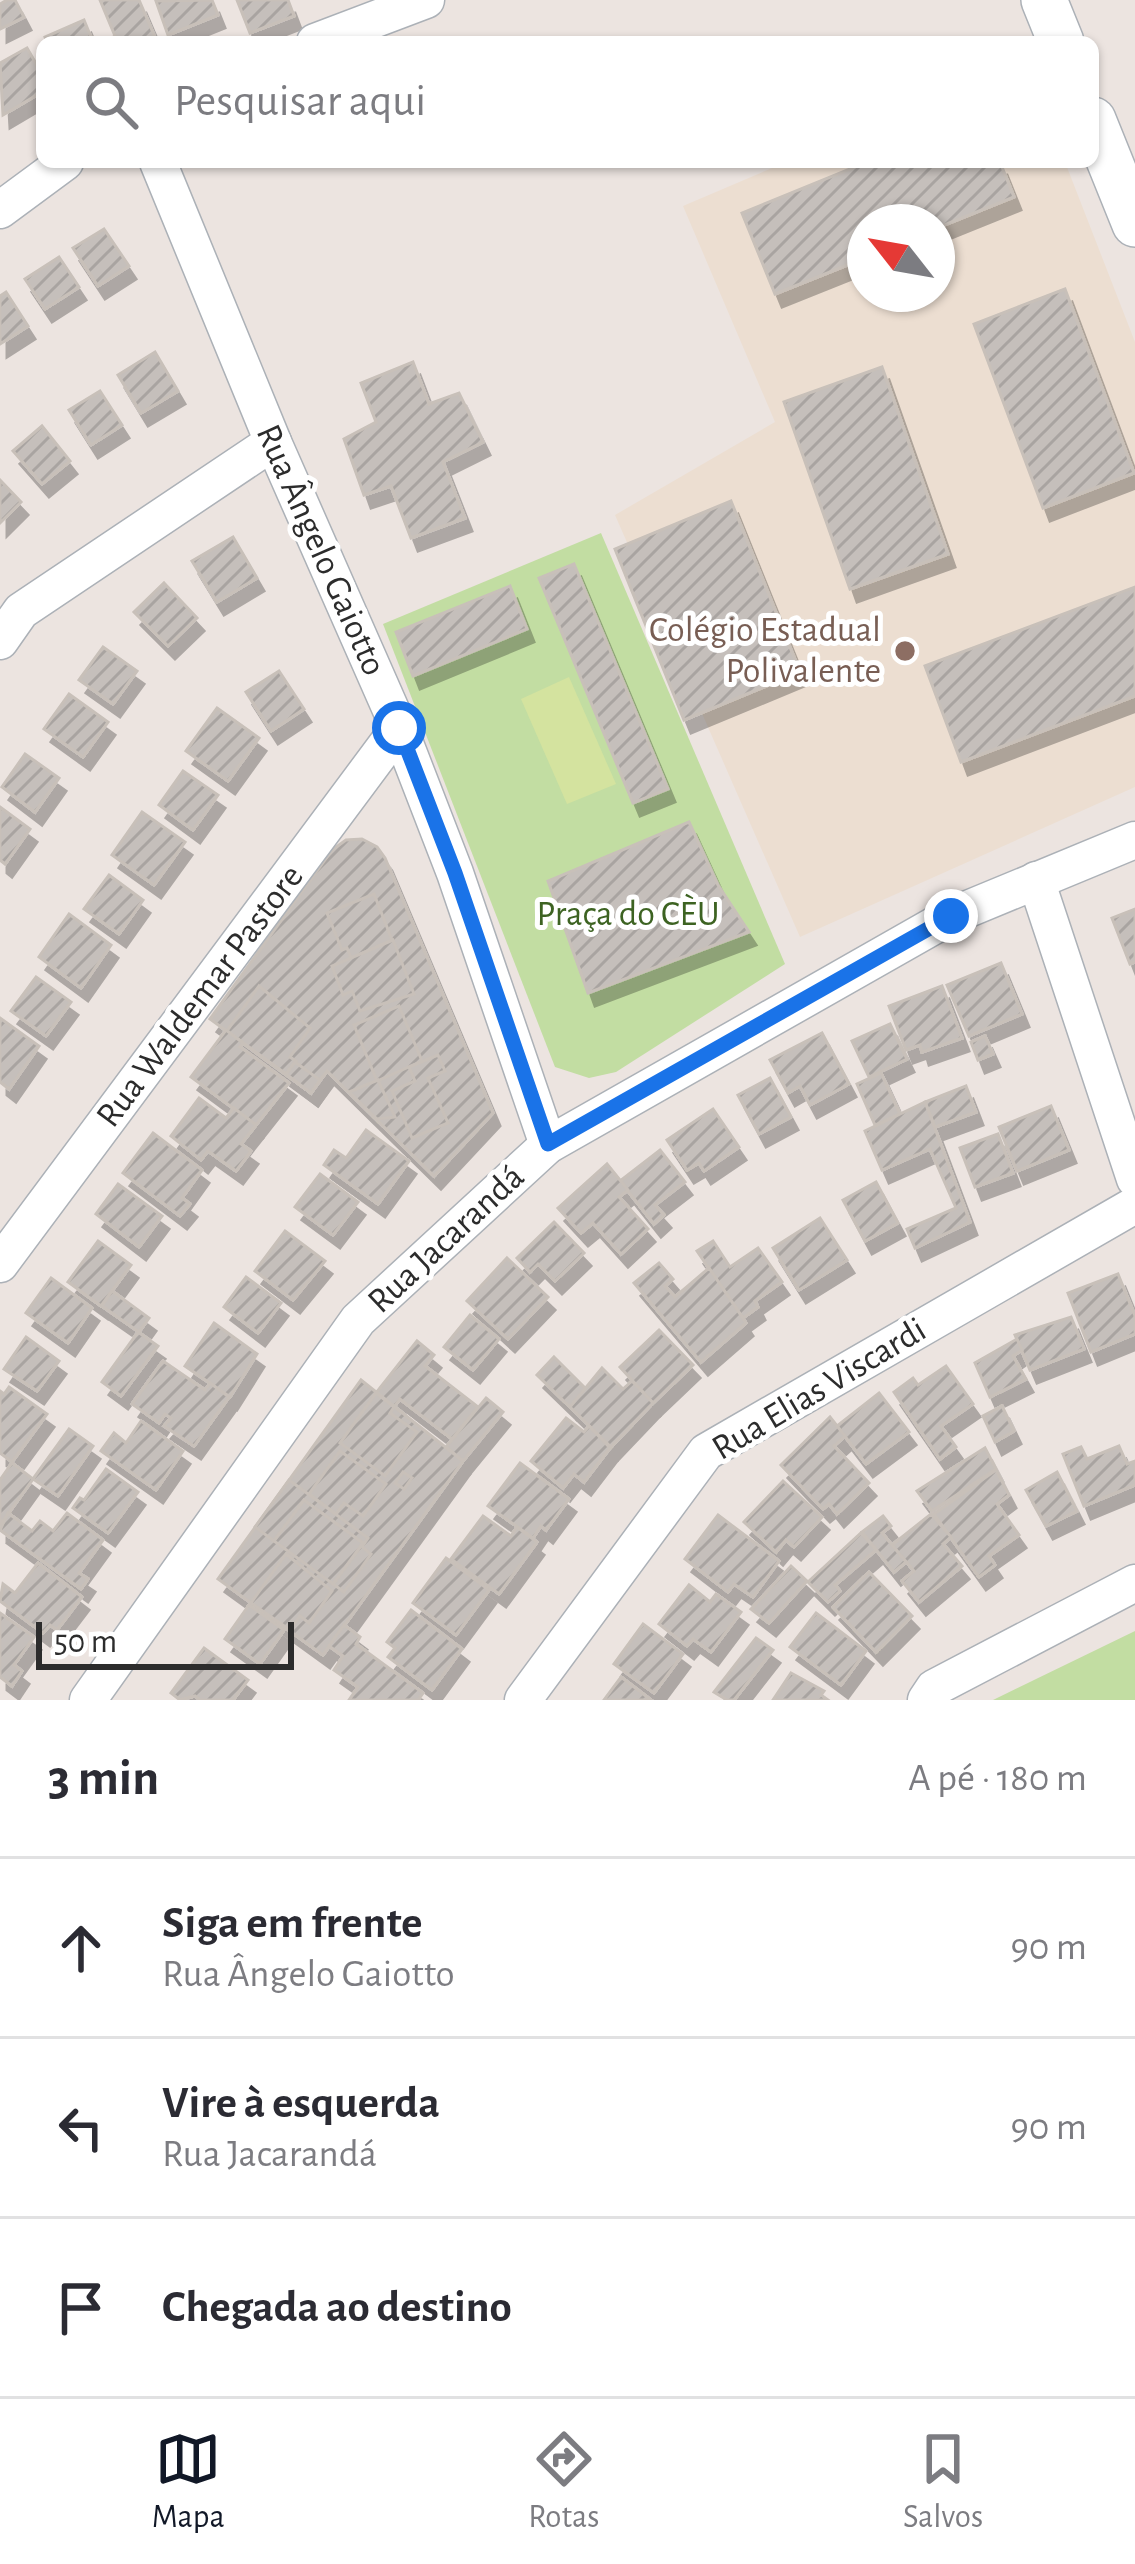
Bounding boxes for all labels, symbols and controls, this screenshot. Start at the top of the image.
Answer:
search box [36,36,1099,168]
icon: search [78,69,144,135]
text: Pesquisar aqui [174,79,426,124]
north arrow [847,204,955,312]
street label: Rua Ângelo Gaiotto [250,418,395,681]
place label: Colégio Estadual Polivalente [649,612,881,689]
marker: Colégio Estadual Polivalente [892,638,918,664]
route start [372,701,426,755]
street label: Rua Waldemar Pastore [90,858,310,1134]
route end [924,889,978,943]
park label: Praça do CÈU [536,893,720,932]
street label: Rua Jacarandá [361,1158,531,1320]
street label: Rua Elias Viscardi [706,1311,932,1467]
scale bar [36,1616,294,1669]
text: 50 m [54,1626,117,1659]
text: 3 min [48,1753,159,1804]
text: A pé · 180 m [908,1759,1087,1798]
text: Siga em frente [162,1901,423,1946]
icon: ahead [48,1915,114,1981]
text: 90 m [1010,1928,1087,1967]
text: Rua Ângelo Gaiotto [162,1955,455,1994]
text: Vire à esquerda [162,2081,440,2126]
icon: left [48,2095,114,2161]
text: 90 m [1010,2108,1087,2147]
text: Rua Jacarandá [162,2135,377,2174]
icon: arrive [48,2275,114,2341]
text: Chegada ao destino [162,2285,512,2330]
tab: Mapa [152,2426,225,2538]
tab: Rotas [528,2426,600,2538]
tab: Salvos [903,2426,983,2538]

